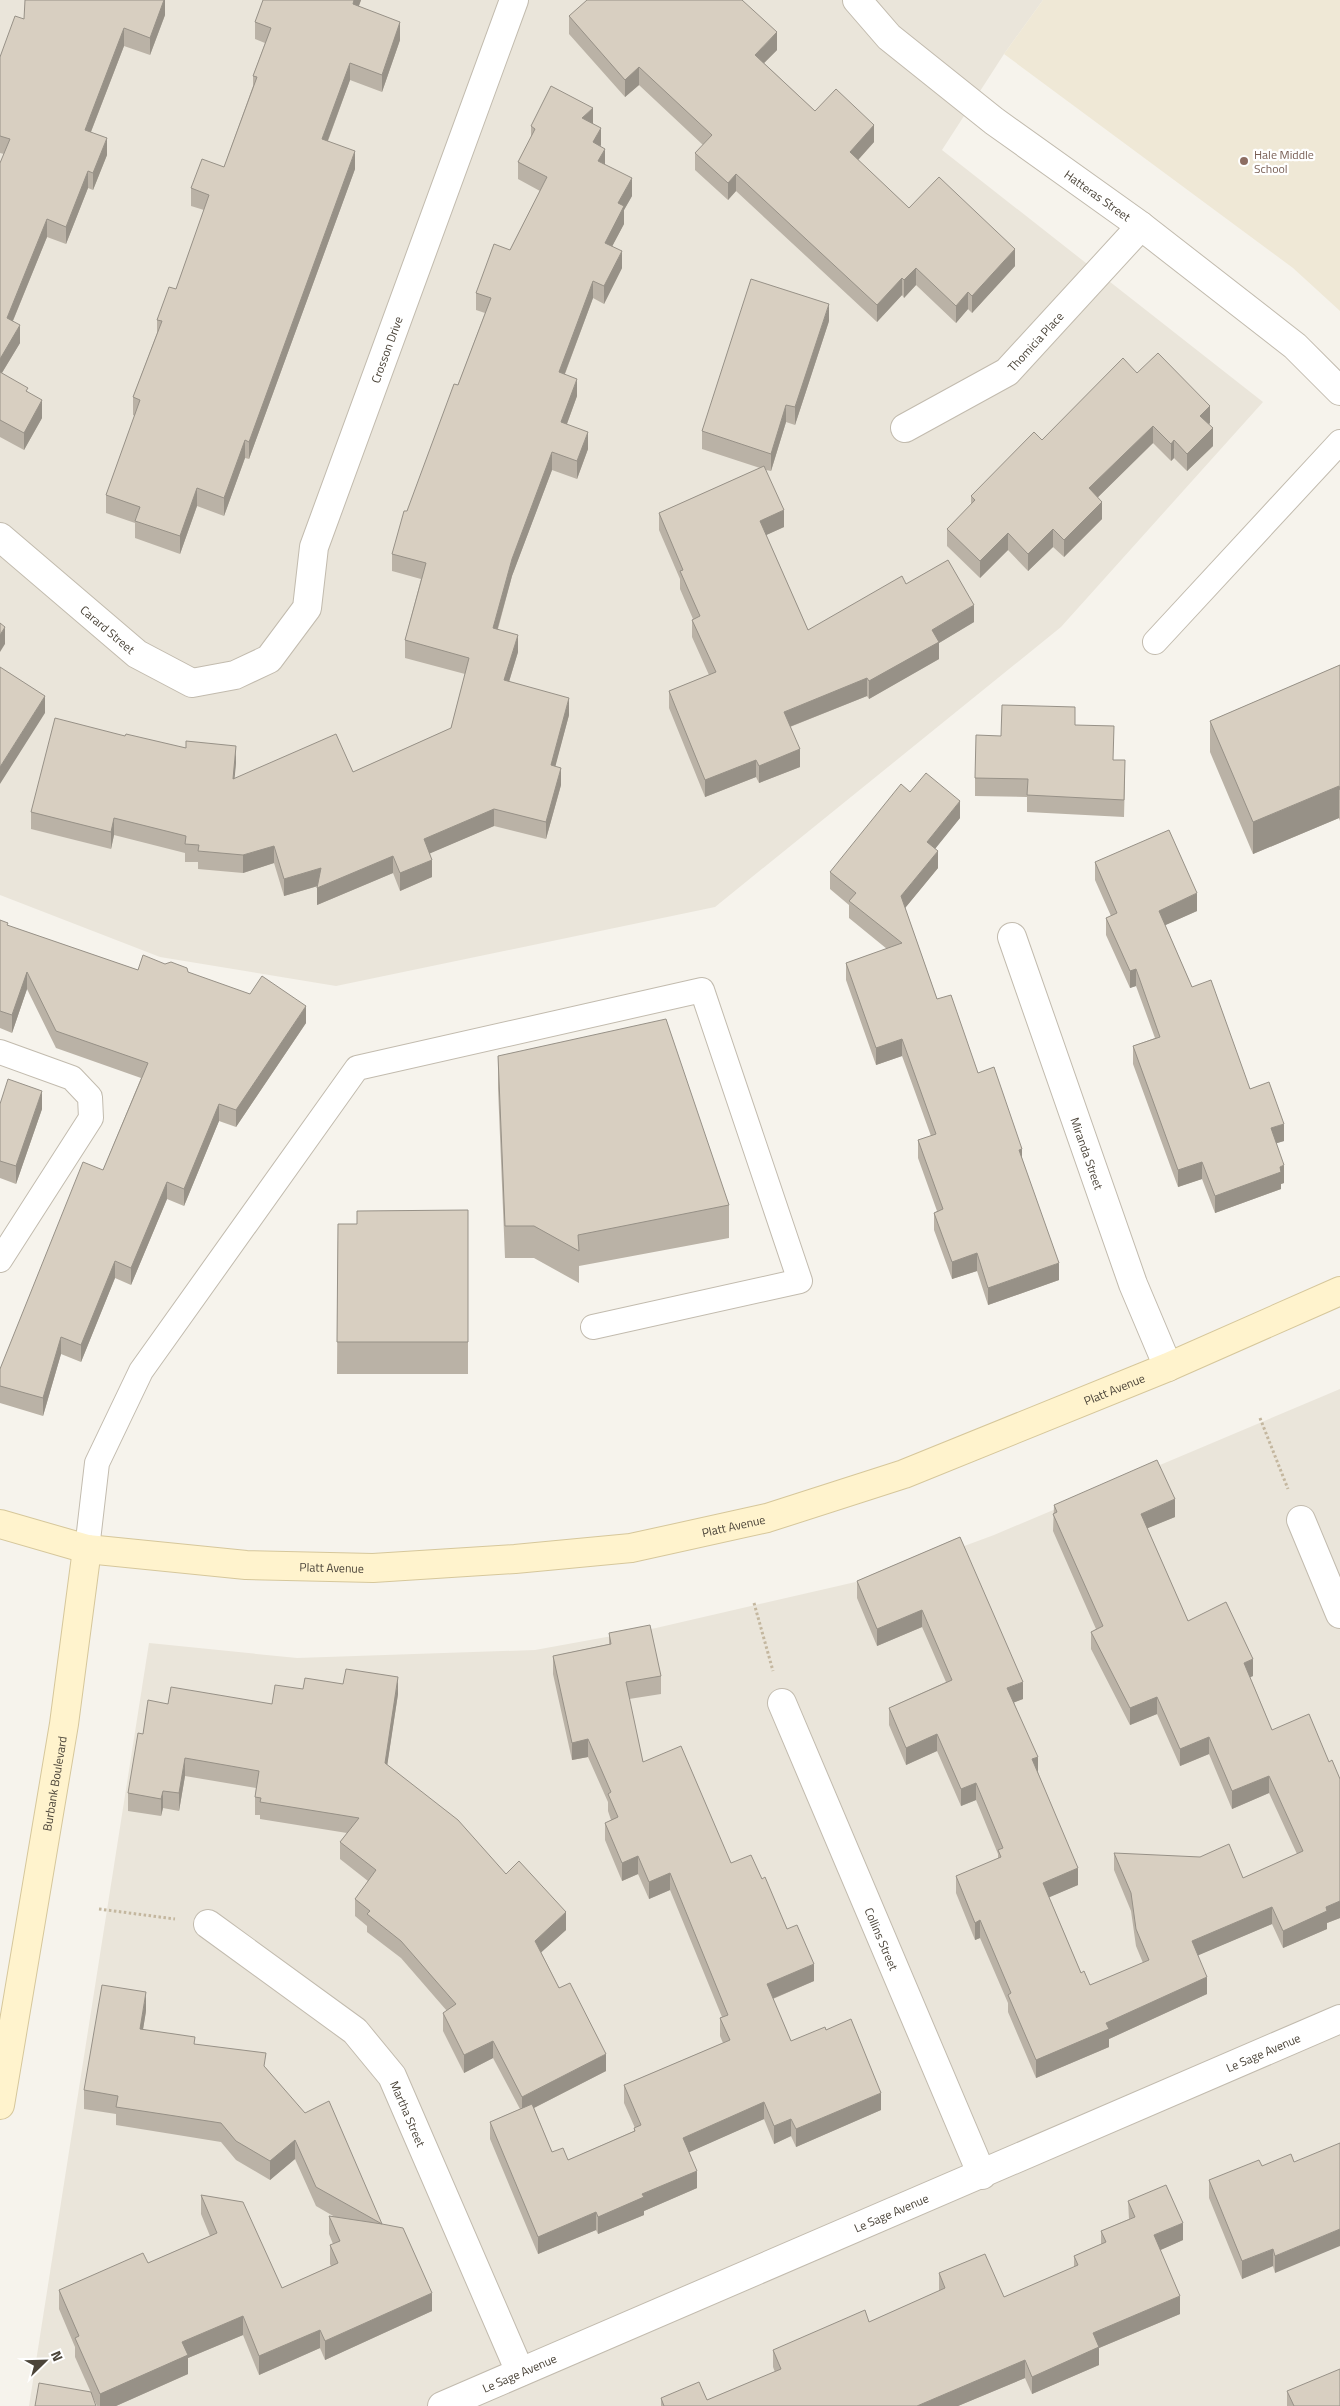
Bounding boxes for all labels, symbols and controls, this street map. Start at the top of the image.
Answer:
place label: Hale Middle School [1254,145,1314,178]
marker: Hale Middle School [1238,155,1250,167]
street label: Hatteras Street [1061,165,1136,226]
street label: Thomicia Place [1003,307,1068,376]
street label: Crosson Drive [365,313,407,385]
street label: Carard Street [76,600,140,659]
street label: Miranda Street [1066,1115,1109,1193]
street label: Platt Avenue [1081,1368,1148,1410]
street label: Platt Avenue [700,1509,767,1542]
street label: Platt Avenue [299,1557,364,1577]
street label: Burbank Boulevard [37,1735,71,1832]
street label: Collins Street [860,1904,904,1974]
street label: Le Sage Avenue [1223,2028,1303,2077]
street label: Martha Street [386,2077,431,2150]
street label: Le Sage Avenue [851,2188,931,2237]
north arrow [20,2336,70,2386]
text: N [46,2347,69,2364]
street label: Le Sage Avenue [479,2348,559,2397]

